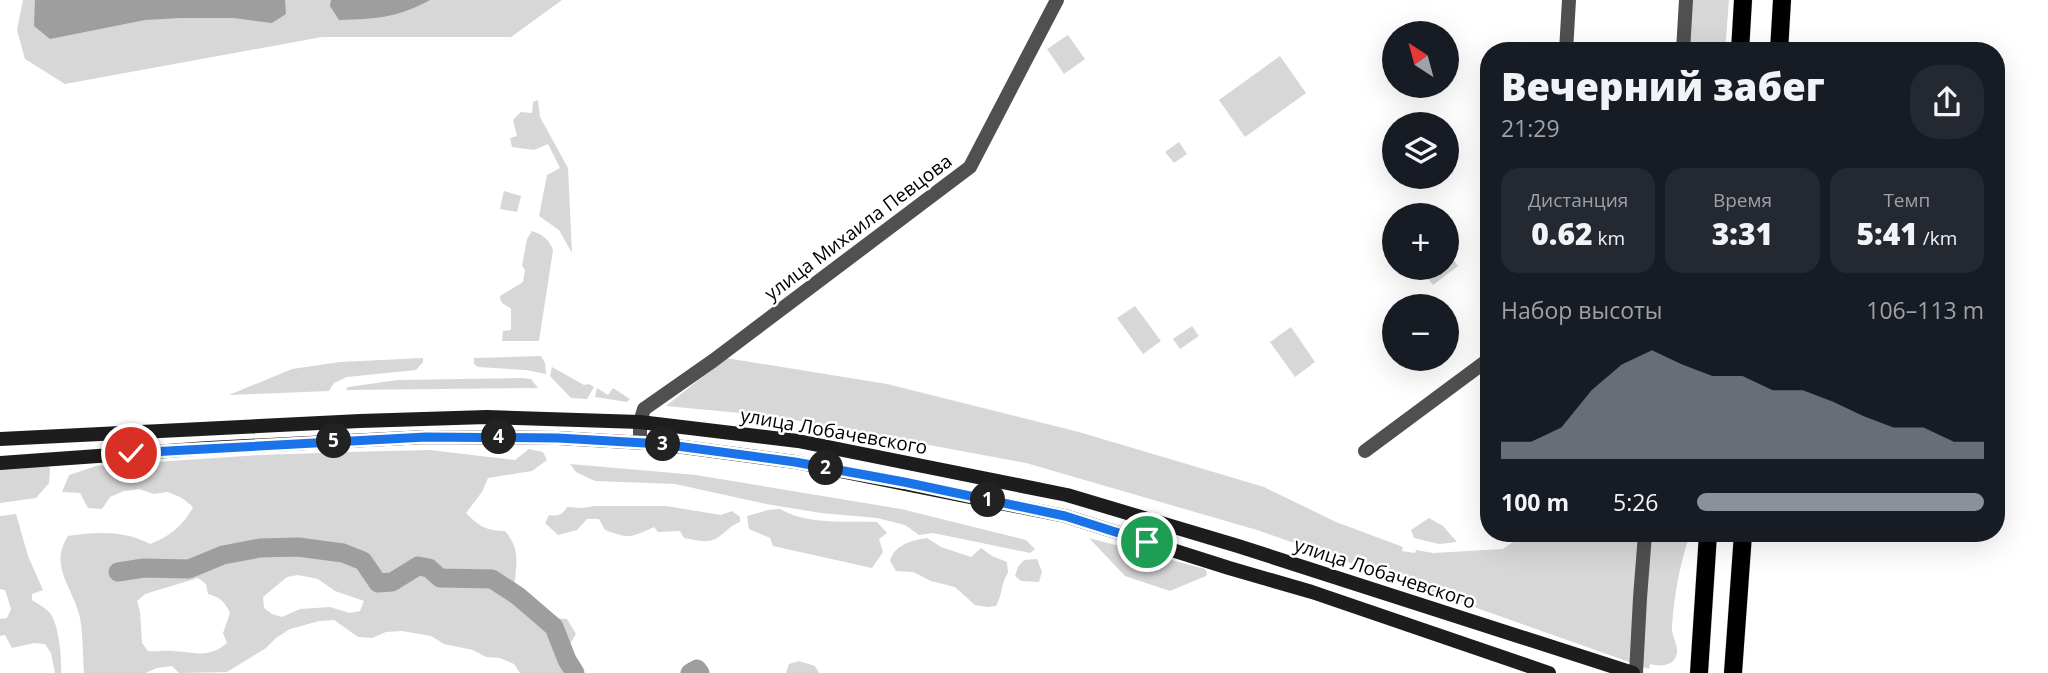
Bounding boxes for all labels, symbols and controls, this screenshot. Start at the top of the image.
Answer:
north arrow [1382,21,1460,98]
map controls [1382,21,1459,371]
text: Вечерний забег [1501,60,1825,112]
button: share [1910,65,1984,139]
button: layers [1382,112,1459,189]
text: 21:29 [1501,112,1560,144]
street label: улица Михаила Певцова [759,148,957,306]
text: Дистанция [1528,187,1628,213]
text: Время [1713,187,1772,213]
text: Темп [1883,187,1930,213]
button: + [1382,203,1459,280]
text: 0.62 [1531,213,1593,254]
text: 3:31 [1712,213,1773,254]
text: 5:41 [1856,213,1918,254]
text: km [1593,225,1625,251]
text: /km [1918,225,1957,251]
button: − [1382,294,1459,371]
text: Набор высоты [1501,294,1663,326]
text: 106–113 m [1866,294,1984,326]
street label: улица Лобачевского [738,402,930,460]
pin: 4 [482,420,516,454]
pin [101,423,161,483]
text: 4 [493,423,504,449]
pin: 5 [316,424,352,458]
pin: 3 [646,426,680,462]
text: 5 [328,427,339,453]
text: 3 [657,430,668,456]
icon: check [112,434,150,472]
pin: 2 [808,450,844,486]
text: 2 [820,454,831,480]
pin: 1 [970,482,1006,518]
text: 1 [982,486,993,512]
text: 100 m [1501,486,1569,518]
text: 5:26 [1613,486,1659,518]
pin [1117,512,1177,572]
icon: arrive [1128,523,1166,561]
street label: улица Лобачевского [1291,531,1479,615]

